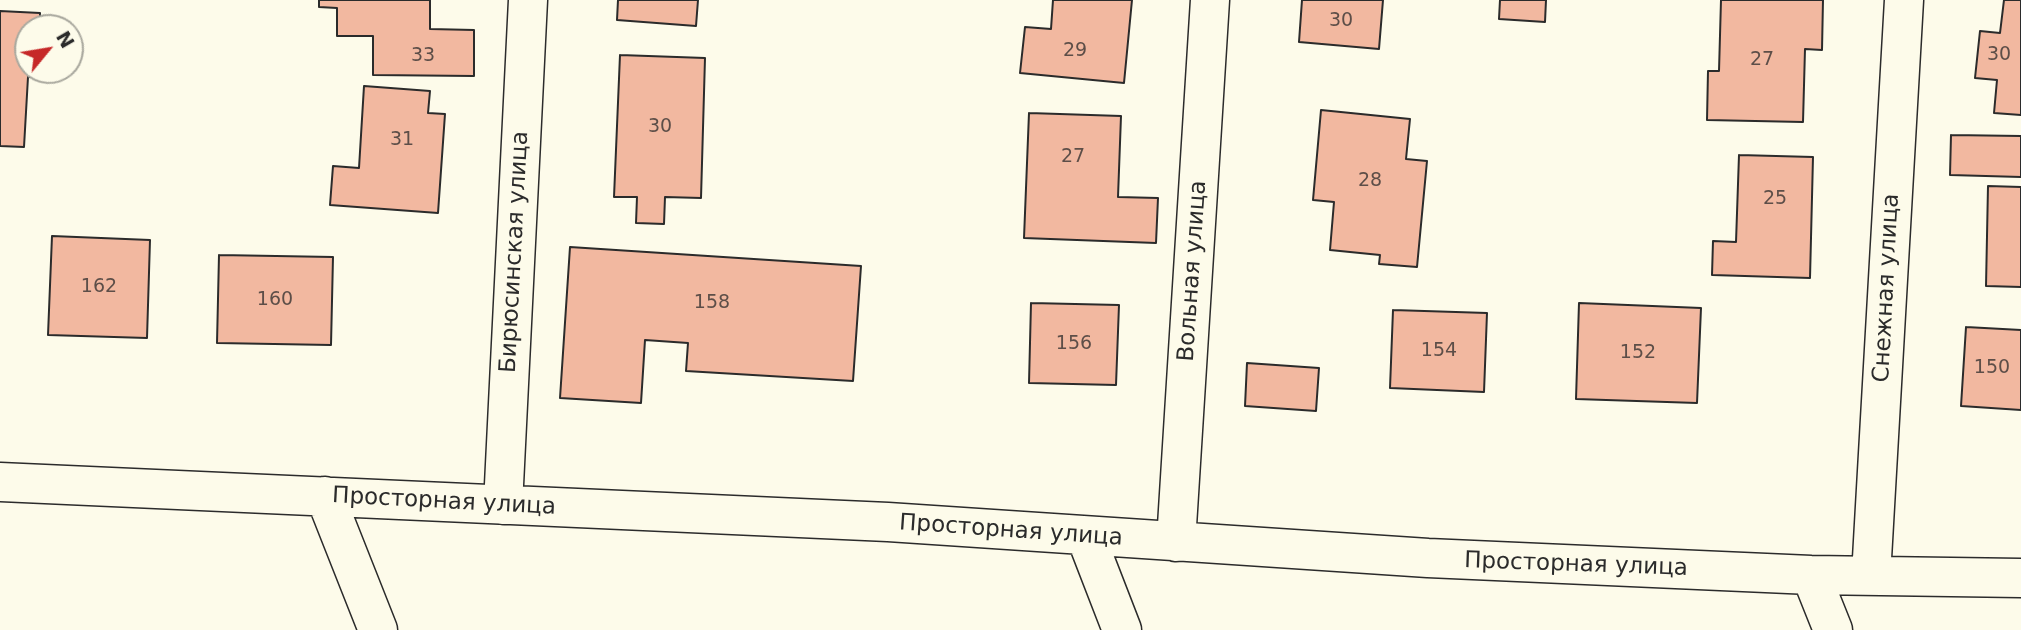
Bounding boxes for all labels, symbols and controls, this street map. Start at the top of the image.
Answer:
house number: 30 [1329,10,1353,32]
north arrow [14,14,84,84]
text: N [52,27,79,52]
house number: 29 [1063,40,1087,62]
house number: 30 [1987,44,2011,66]
house number: 33 [411,45,435,67]
house number: 27 [1750,49,1774,71]
house number: 30 [648,116,672,138]
house number: 31 [390,129,414,151]
street label: Бирюсинская улица [495,130,535,374]
house number: 27 [1061,146,1085,168]
house number: 28 [1358,170,1382,192]
street label: Вольная улица [1173,180,1213,362]
house number: 25 [1763,188,1787,210]
street label: Снежная улица [1868,193,1906,383]
house number: 162 [81,276,117,298]
house number: 160 [257,289,293,311]
house number: 158 [694,292,730,314]
house number: 156 [1056,333,1092,355]
house number: 154 [1421,340,1457,362]
house number: 152 [1620,342,1656,364]
house number: 150 [1974,357,2010,379]
street label: Просторная улица [331,482,557,522]
street label: Просторная улица [898,509,1124,553]
street label: Просторная улица [1464,547,1688,583]

